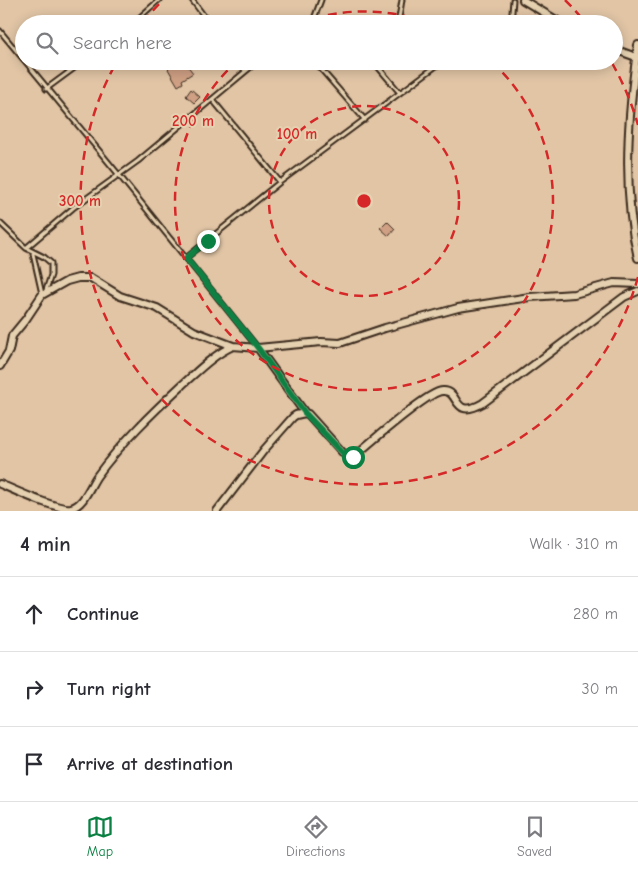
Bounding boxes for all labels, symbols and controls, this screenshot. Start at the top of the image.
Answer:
search box [15,15,623,70]
icon: search [33,29,61,57]
text: Search here [73,32,172,54]
text: 200 m [172,112,214,130]
text: 100 m [277,125,317,143]
text: 300 m [59,192,101,210]
centre of rings [355,192,373,210]
route end [197,230,220,253]
route start [342,446,365,469]
text: 4 min [20,532,71,556]
text: Walk · 310 m [529,535,618,553]
icon: ahead [20,600,48,628]
text: Continue [67,603,139,625]
text: 280 m [573,605,618,623]
icon: right [20,675,48,703]
text: Turn right [67,678,151,700]
text: 30 m [582,680,618,698]
icon: arrive [20,750,48,778]
text: Arrive at destination [67,753,233,775]
tab: Map [86,813,114,860]
tab: Directions [286,813,345,860]
tab: Saved [517,813,552,860]

